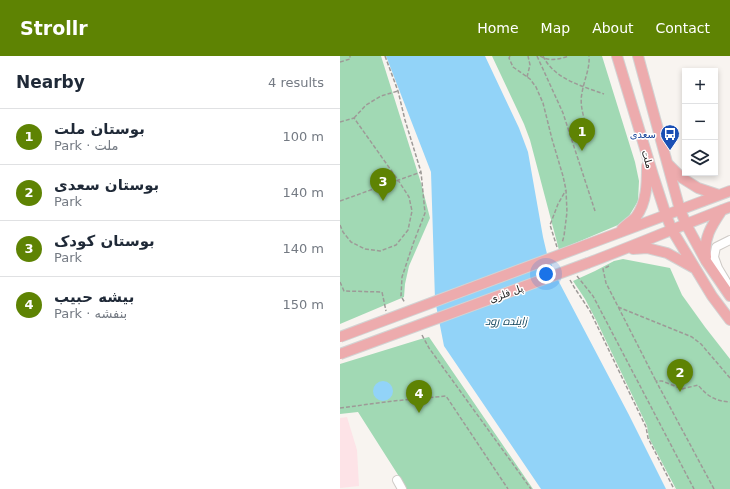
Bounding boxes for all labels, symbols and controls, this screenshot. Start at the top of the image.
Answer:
text: Strollr [20,17,88,39]
text: Home [477,20,519,36]
text: Map [541,20,570,36]
text: About [592,20,634,36]
text: Contact [656,20,710,36]
map controls [682,68,718,176]
button: + [682,68,718,104]
text: Nearby [16,72,85,92]
text: 4 results [268,75,324,90]
button: − [682,104,718,140]
pin: 1 [569,118,595,151]
text: بوستان ملت [54,120,145,138]
bus stop icon: سعدی [659,123,681,151]
text: 1 [24,129,34,144]
text: 100 m [282,129,324,144]
place label: سعدی [630,129,656,140]
text: Park · ملت [54,138,119,153]
button: layers [682,140,718,176]
street label: ملت [640,149,655,170]
pin: 3 [370,168,396,201]
text: بوستان سعدی [54,176,159,194]
text: 2 [24,185,34,200]
text: 140 m [282,185,324,200]
text: Park [54,194,82,209]
text: بوستان کودک [54,232,155,250]
text: 3 [24,241,34,256]
text: 140 m [282,241,324,256]
text: Park [54,250,82,265]
your location [536,264,556,284]
street label: پل فلزی [488,282,525,306]
text: بیشه حبیب [54,288,134,306]
text: 4 [24,297,34,312]
text: 150 m [282,297,324,312]
text: Park · بنفشه [54,306,127,321]
water label: زاینده رود [485,315,528,328]
pin: 2 [667,359,693,392]
pin: 4 [406,380,432,413]

